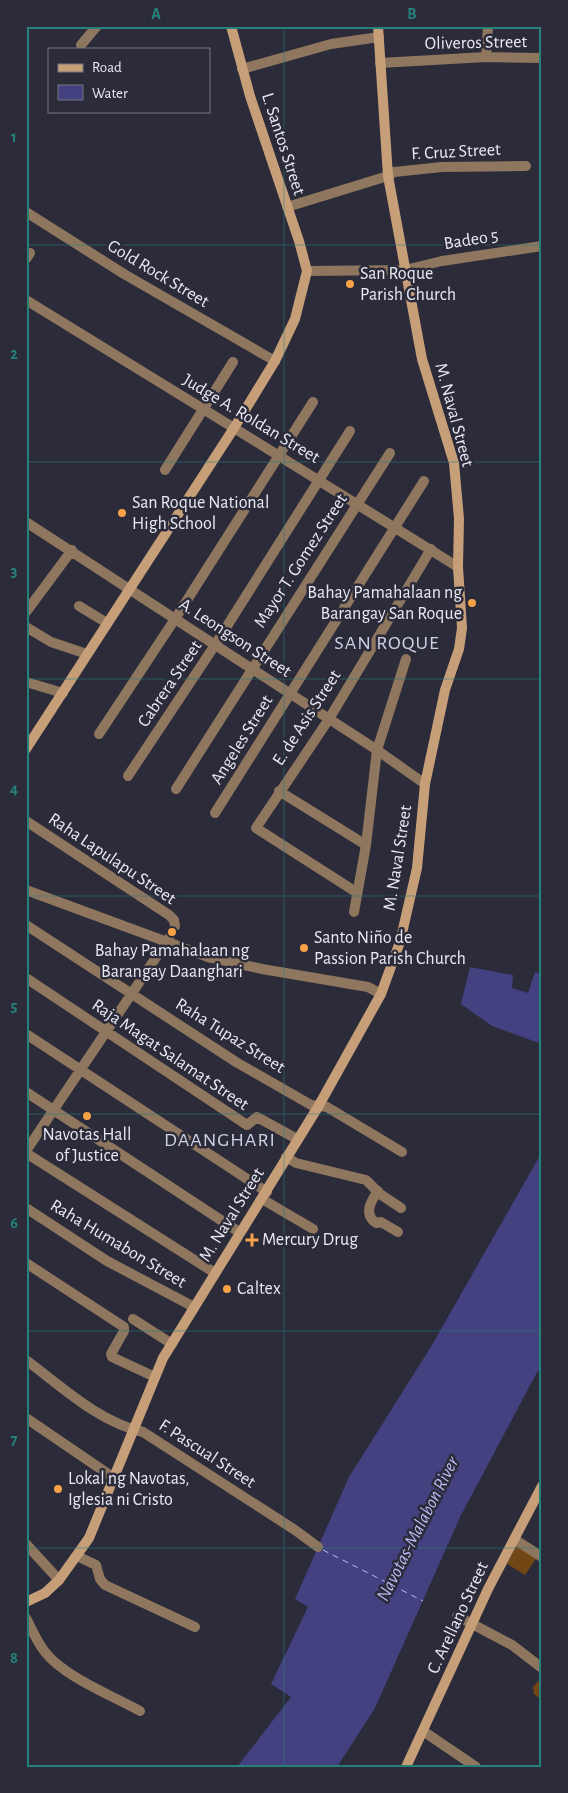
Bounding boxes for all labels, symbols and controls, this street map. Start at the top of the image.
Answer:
text: A [151,6,161,22]
text: B [407,6,417,22]
street label: Oliveros Street [425,33,528,53]
legend [48,48,210,112]
text: Road [92,60,122,75]
text: Water [92,86,128,101]
street label: L. Santos Street [258,91,308,198]
text: 1 [11,129,17,145]
street label: F. Cruz Street [411,141,502,163]
street label: Badeo 5 [442,227,500,253]
street label: Gold Rock Street [104,237,212,311]
place label: San Roque Parish Church [360,265,456,304]
marker: San Roque Parish Church [344,278,356,290]
text: 2 [10,346,18,362]
street label: M. Naval Street [431,361,477,469]
street label: Judge A. Roldan Street [179,371,323,467]
street label: Mayor T. Gomez Street [251,490,351,631]
place label: San Roque National High School [132,494,269,533]
marker: San Roque National High School [116,507,128,519]
text: 3 [11,563,18,579]
place label: Bahay Pamahalaan ng Barangay San Roque [307,584,462,623]
street label: A. Leongson Street [176,595,294,681]
marker: Bahay Pamahalaan ng Barangay San Roque [466,597,478,609]
district label: SAN ROQUE [334,633,440,653]
street label: Cabrera Street [135,637,206,731]
street label: E. de Asis Street [270,667,345,769]
street label: Angeles Street [208,692,277,788]
text: 4 [10,781,18,797]
street label: M. Naval Street [381,804,415,912]
street label: Raha Lapulapu Street [45,810,179,908]
marker: Bahay Pamahalaan ng Barangay Daanghari [166,926,178,938]
place label: Santo Niño de Passion Parish Church [314,929,466,968]
place label: Bahay Pamahalaan ng Barangay Daanghari [95,942,250,981]
marker: Santo Niño de Passion Parish Church [298,942,310,954]
street label: Raha Tupaz Street [172,995,288,1077]
street label: Raja Magat Salamat Street [88,996,252,1114]
text: 5 [11,998,18,1014]
marker: Navotas Hall of Justice [81,1110,93,1122]
place label: Navotas Hall of Justice [42,1126,132,1165]
district label: DAANGHARI [164,1130,276,1150]
street label: M. Naval Street [196,1165,268,1265]
street label: Raha Humabon Street [47,1196,189,1292]
text: 6 [10,1215,18,1231]
place label: Mercury Drug [262,1231,358,1249]
marker: Mercury Drug [246,1234,258,1246]
place label: Caltex [237,1280,281,1298]
marker: Caltex [221,1283,233,1295]
street label: F. Pascual Street [155,1416,259,1492]
text: 7 [11,1432,18,1448]
water label: Navotas-Malabon River [373,1453,463,1604]
place label: Lokal ng Navotas, Iglesia ni Cristo [68,1470,189,1509]
marker: Lokal ng Navotas, Iglesia ni Cristo [52,1483,64,1495]
street label: C. Arellano Street [424,1559,492,1677]
text: 8 [10,1650,18,1666]

